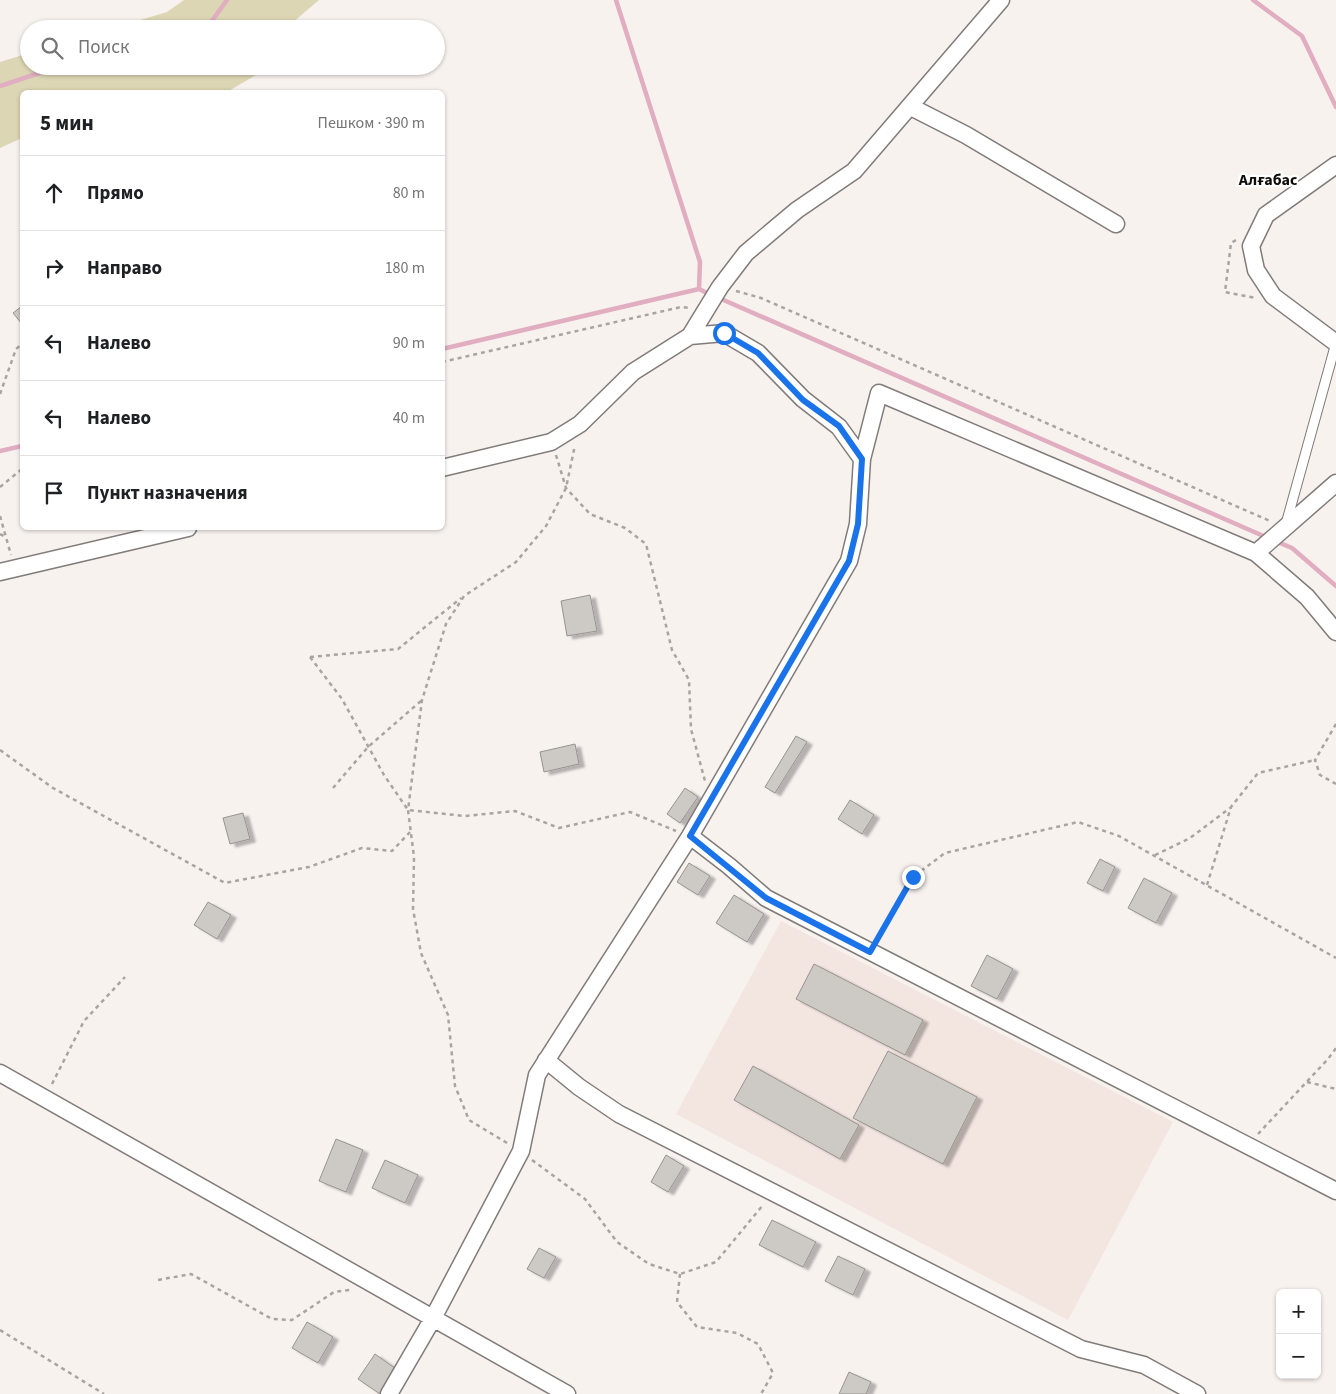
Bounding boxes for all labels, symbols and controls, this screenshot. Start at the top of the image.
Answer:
search box [20,20,445,75]
icon: search [38,34,66,62]
text: Поиск [78,34,129,61]
text: 5 мин [40,108,94,138]
text: Пешком · 390 m [318,112,425,134]
district label: Алғабас [1238,169,1298,191]
icon: ahead [40,179,68,207]
text: Прямо [87,180,144,207]
text: 80 m [393,182,425,204]
icon: right [40,254,68,282]
text: Направо [87,255,162,282]
text: 180 m [385,257,425,279]
route start [713,322,736,345]
icon: left [40,329,68,357]
text: Налево [87,330,151,357]
text: 90 m [393,332,425,354]
icon: left [40,404,68,432]
text: Налево [87,405,151,432]
text: 40 m [393,407,425,429]
icon: arrive [40,479,68,507]
text: Пункт назначения [87,480,248,507]
route end [902,866,925,889]
map controls [1276,1289,1321,1379]
button: + [1276,1289,1321,1334]
button: − [1276,1334,1321,1379]

